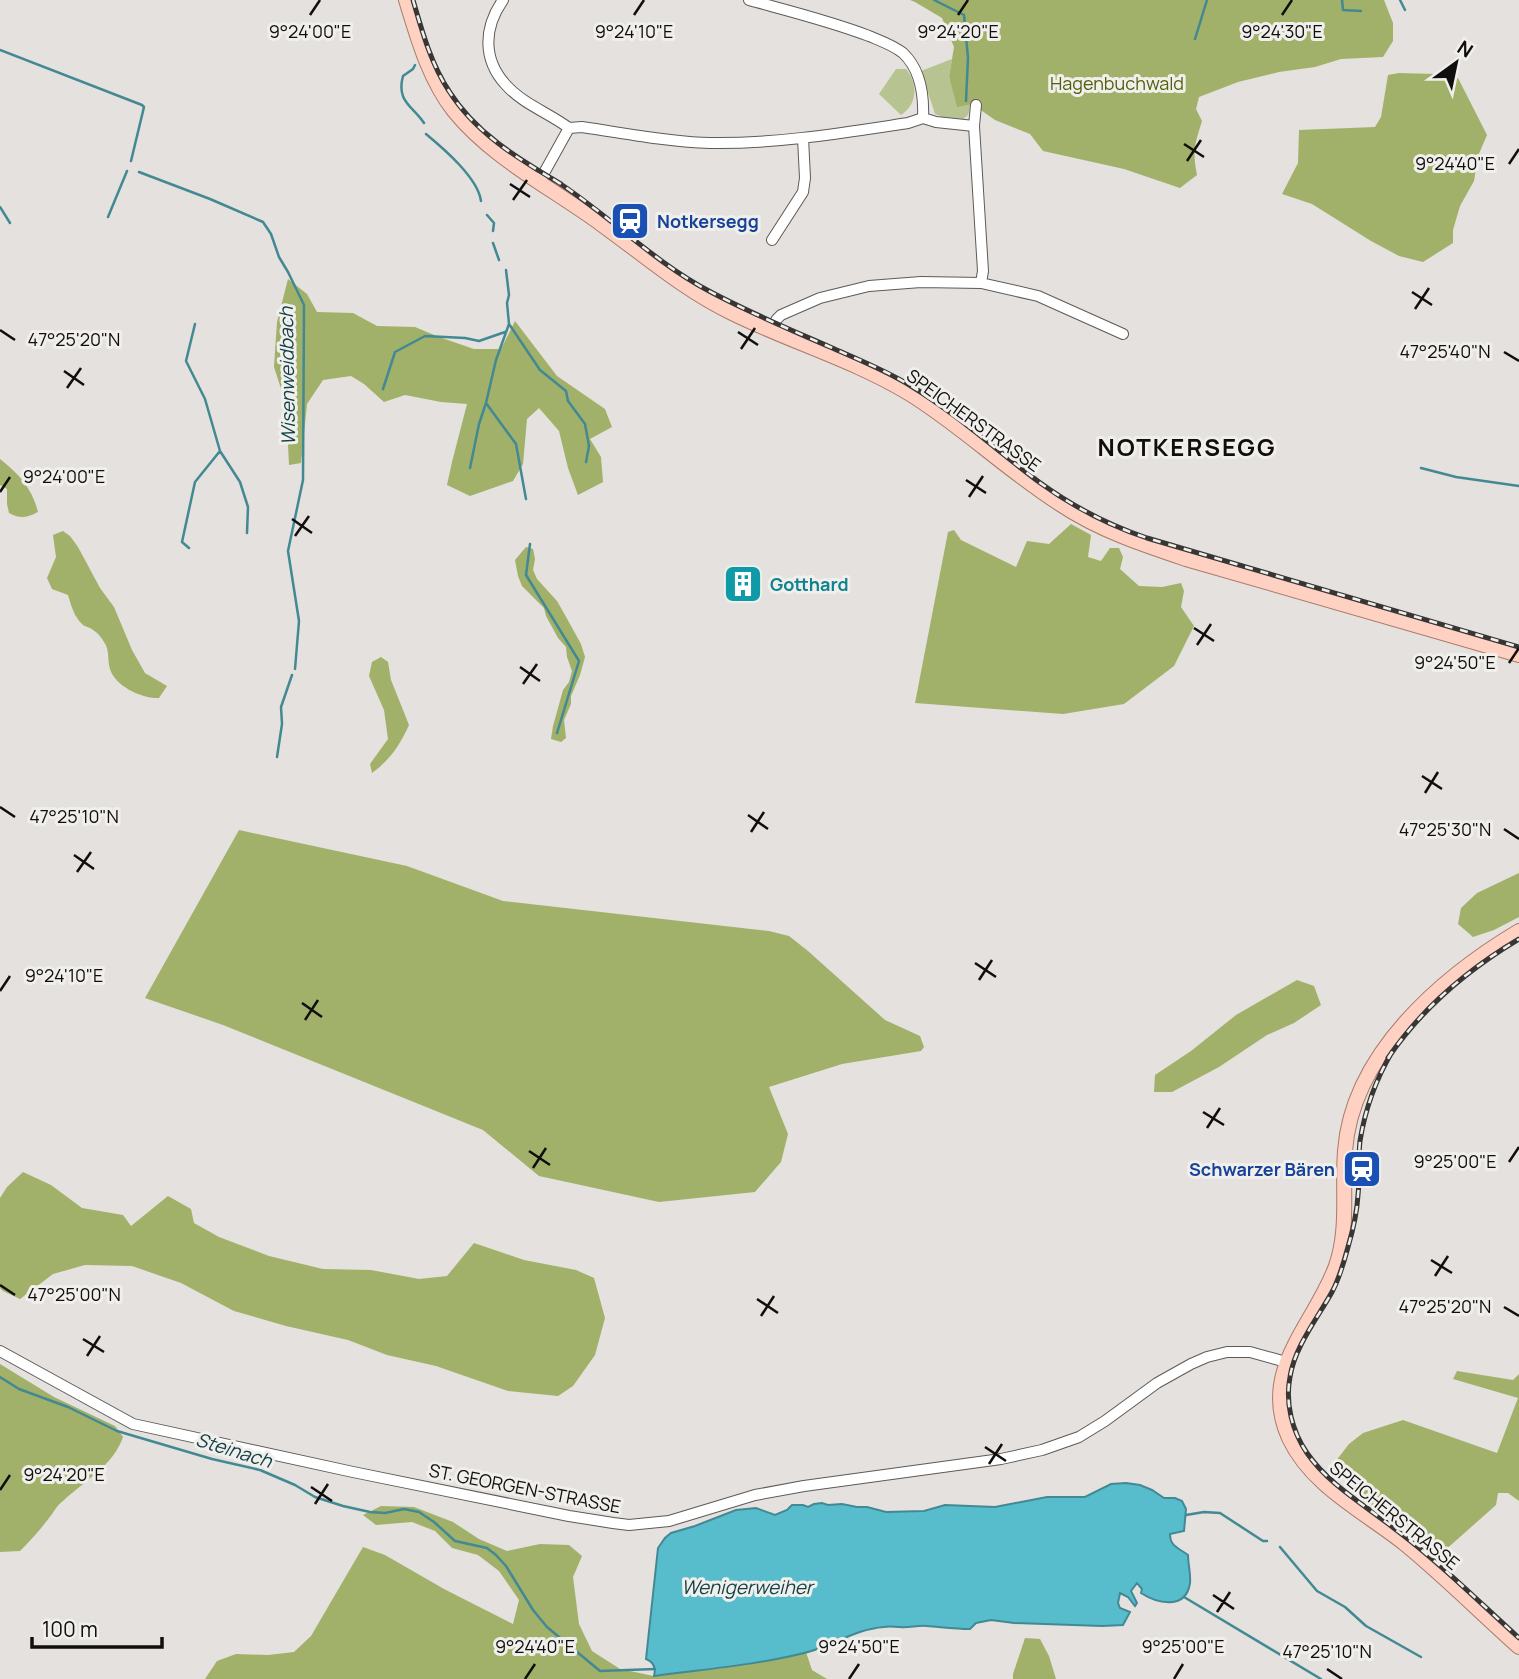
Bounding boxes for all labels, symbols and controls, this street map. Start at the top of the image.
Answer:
text: 9°24'00"E [269,19,351,43]
text: 9°24'10"E [595,19,673,43]
text: 9°24'20"E [917,19,999,43]
text: 9°24'30"E [1241,19,1323,43]
north arrow [1421,28,1491,98]
text: N [1452,34,1478,63]
park label: Hagenbuchwald [1050,71,1184,95]
text: 9°24'40"E [1415,151,1495,175]
station icon: Notkersegg [609,200,651,242]
place label: Notkersegg [657,209,759,233]
water label: Wisenweidbach [273,306,301,445]
text: 47°25'20"N [28,327,120,351]
text: 47°25'40"N [1399,339,1491,363]
street label: SPEICHERSTRASSE [902,363,1046,477]
district label: NOTKERSEGG [1098,430,1276,463]
text: 9°24'00"E [23,464,105,488]
building icon: Gotthard [722,563,764,605]
place label: Gotthard [770,572,849,596]
text: 9°24'50"E [1414,650,1496,674]
text: 47°25'10"N [29,804,119,828]
text: 47°25'30"N [1399,817,1491,841]
text: 9°24'10"E [25,963,103,987]
station icon: Schwarzer Bären [1341,1148,1383,1190]
text: 9°25'00"E [1413,1149,1497,1173]
place label: Schwarzer Bären [1189,1157,1335,1181]
text: 47°25'00"N [27,1282,121,1306]
text: 47°25'20"N [1399,1294,1491,1318]
water label: Steinach [193,1426,276,1474]
street label: SPEICHERSTRASSE [1325,1455,1465,1575]
street label: ST. GEORGEN-STRASSE [427,1458,623,1518]
text: 9°24'20"E [23,1462,105,1486]
water label: Wenigerweiher [681,1574,815,1600]
scale bar [32,1606,161,1650]
text: 100 m [42,1615,98,1643]
text: 9°24'40"E [495,1634,575,1658]
text: 9°24'50"E [818,1634,900,1658]
text: 9°25'00"E [1141,1634,1225,1658]
text: 47°25'10"N [1282,1639,1372,1663]

